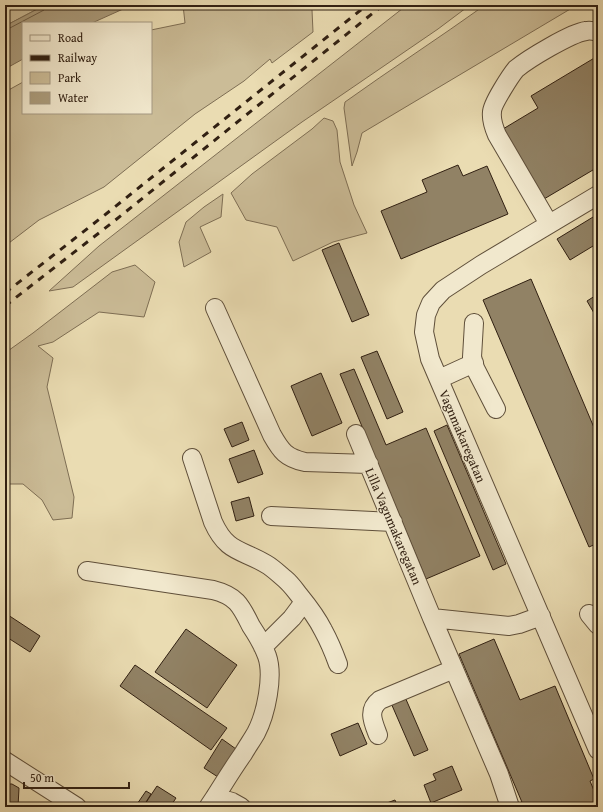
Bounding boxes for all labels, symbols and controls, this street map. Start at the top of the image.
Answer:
legend [22,22,152,114]
text: Road [58,29,84,46]
text: Railway [58,49,97,66]
text: Park [58,69,82,86]
text: Water [58,89,88,106]
street label: Vagnmakaregatan [434,387,491,486]
street label: Lilla Vagnmakaregatan [360,465,427,588]
scale bar [24,764,129,790]
text: 50 m [30,769,54,786]

